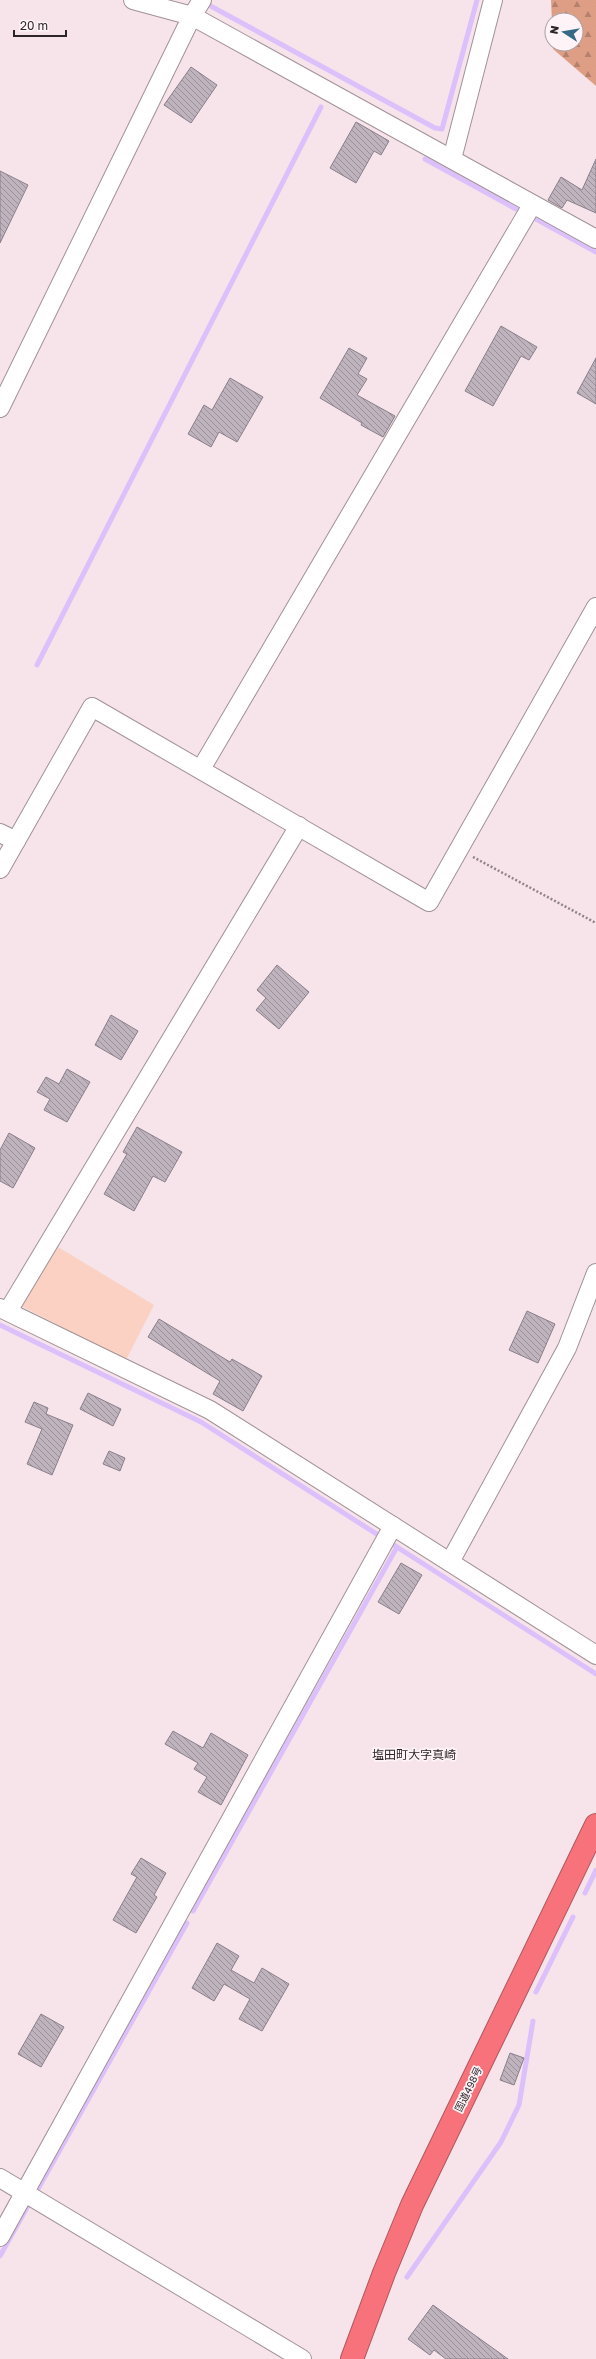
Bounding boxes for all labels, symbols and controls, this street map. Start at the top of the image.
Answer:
scale bar [14,12,66,38]
north arrow [544,12,584,52]
text: 20 m [20,18,48,33]
text: N [547,24,561,35]
district label: 塩田町大字真崎 [372,1747,456,1762]
street label: 国道498号 [452,2065,484,2113]

